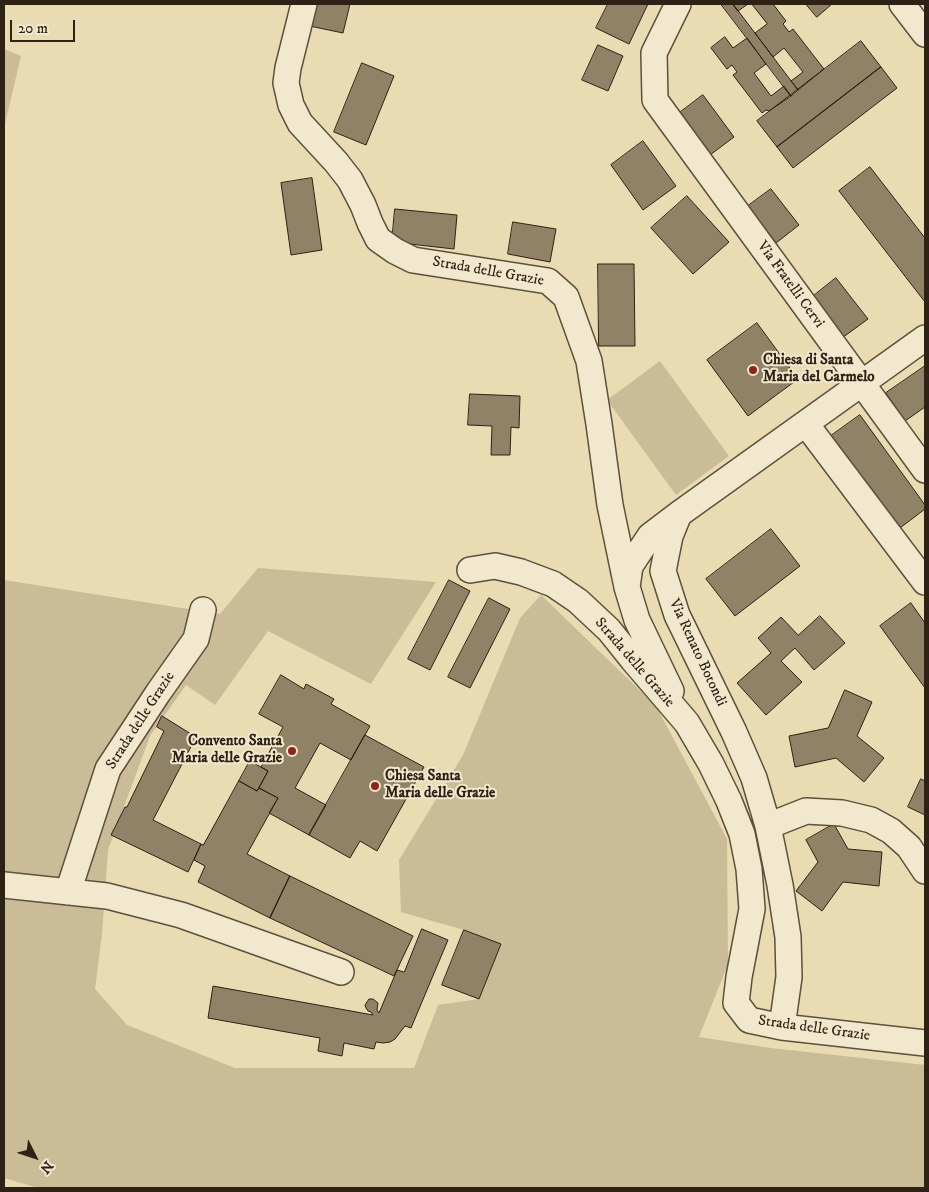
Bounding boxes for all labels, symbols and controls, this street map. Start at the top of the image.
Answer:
scale bar [12,10,78,42]
text: 20 m [18,19,48,38]
street label: Via Fratelli Cervi [753,238,827,332]
street label: Strada delle Grazie [431,253,545,291]
place label: Chiesa di Santa Maria del Carmelo [763,352,875,387]
marker: Chiesa di Santa Maria del Carmelo [747,364,759,376]
street label: Via Renato Botondi [664,596,730,710]
street label: Strada delle Grazie [590,615,678,711]
street label: Strada delle Grazie [103,669,179,773]
place label: Convento Santa Maria delle Grazie [172,733,282,768]
marker: Convento Santa Maria delle Grazie [286,745,298,757]
place label: Chiesa Santa Maria delle Grazie [385,768,495,803]
marker: Chiesa Santa Maria delle Grazie [369,780,381,792]
street label: Strada delle Grazie [757,1012,871,1046]
north arrow [10,1132,60,1182]
text: N [36,1157,57,1177]

